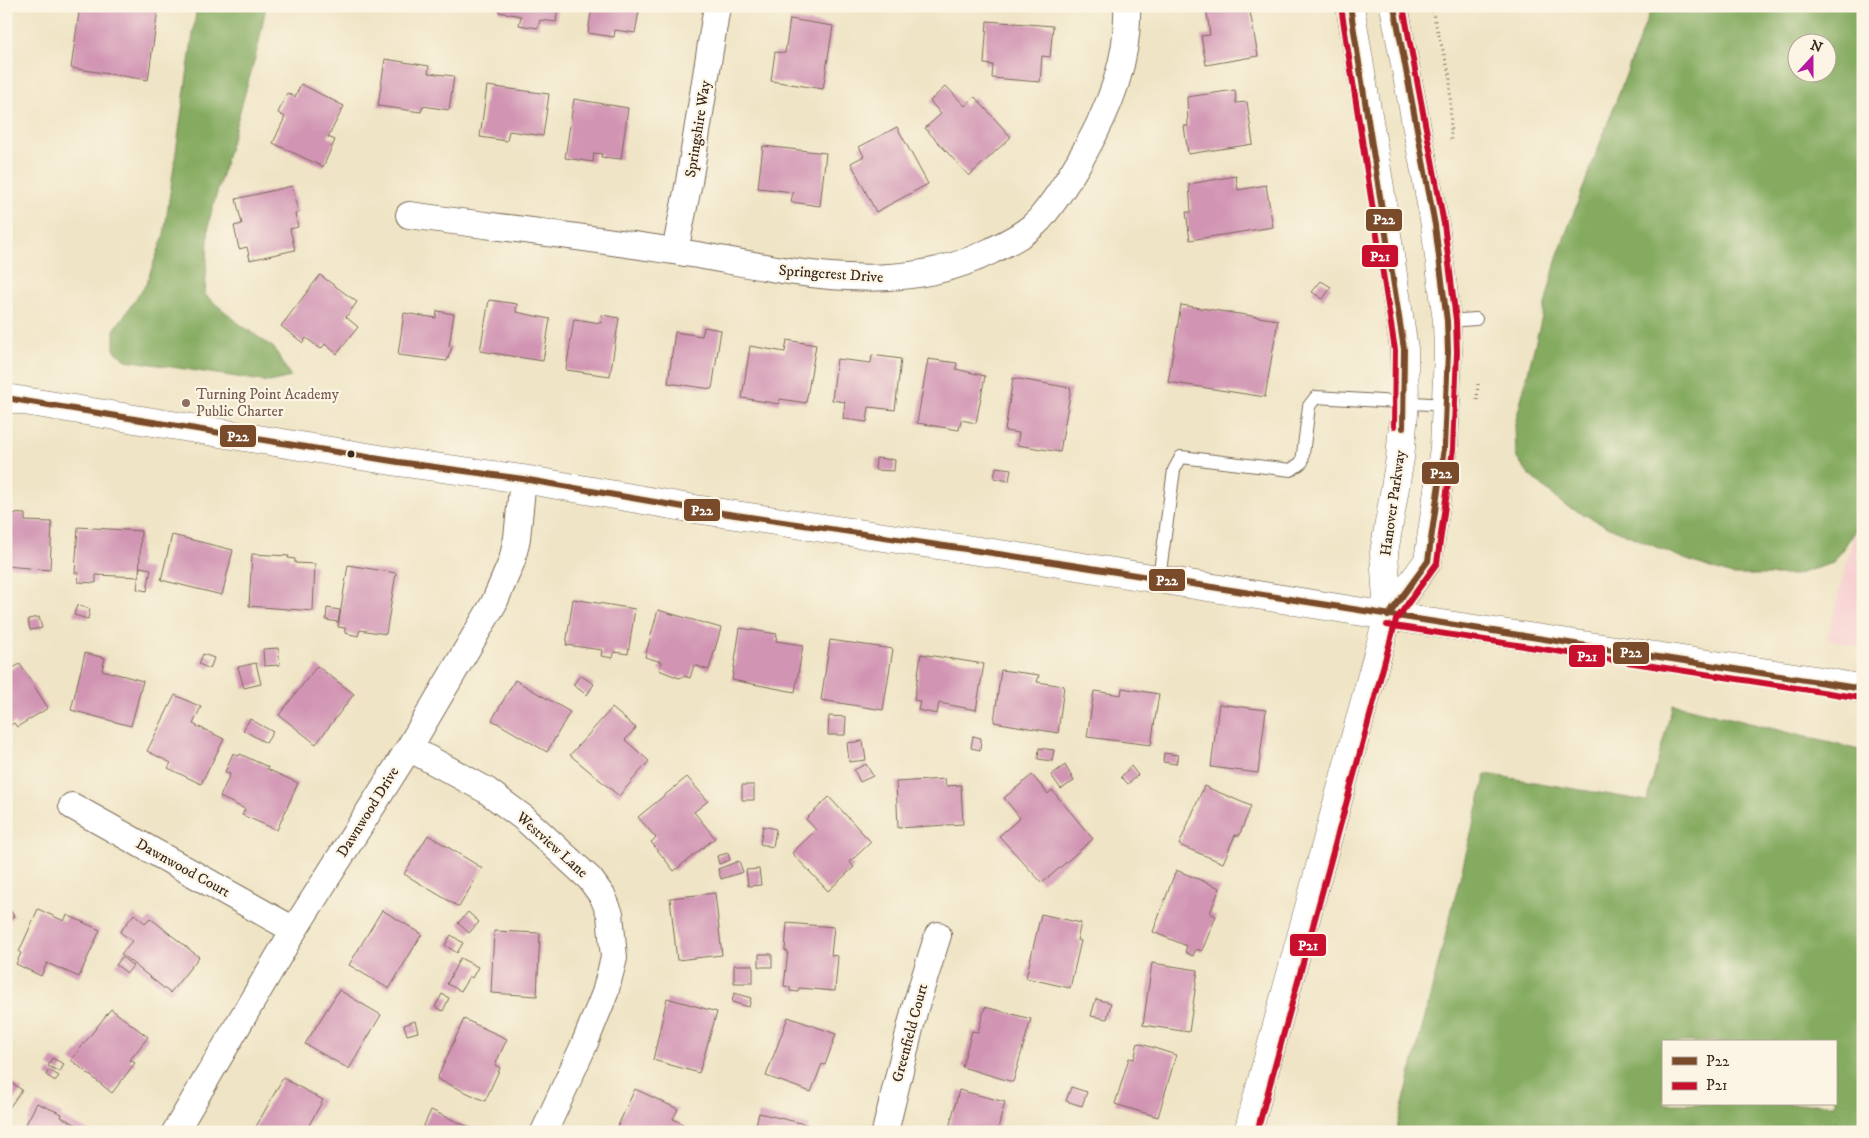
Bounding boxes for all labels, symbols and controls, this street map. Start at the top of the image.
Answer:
north arrow [1786,32,1836,82]
text: N [1808,36,1825,57]
street label: Springshire Way [681,78,715,179]
line badge: P22 [1365,208,1403,232]
text: P22 [1373,211,1396,229]
line badge: P21 [1361,244,1399,268]
text: P21 [1370,248,1390,266]
street label: Springcrest Drive [778,261,884,287]
place label: Turning Point Academy Public Charter [196,385,340,421]
marker: Turning Point Academy Public Charter [180,397,192,409]
line badge: P22 [219,424,257,448]
text: P22 [227,428,250,446]
street label: Hanover Parkway [1376,448,1410,557]
unlabelled marker [346,449,356,459]
line badge: P22 [1421,461,1460,485]
text: P22 [1430,465,1453,483]
line badge: P22 [683,498,721,522]
text: P22 [691,502,714,520]
line badge: P22 [1148,568,1186,592]
text: P22 [1156,572,1179,590]
line badge: P22 [1612,641,1650,665]
line badge: P21 [1568,644,1606,668]
text: P22 [1620,644,1643,662]
text: P21 [1577,648,1597,666]
street label: Dawnwood Drive [333,763,403,861]
street label: Westview Lane [512,807,592,882]
street label: Dawnwood Court [133,834,234,902]
line badge: P21 [1289,933,1327,957]
text: P21 [1298,937,1318,955]
street label: Greenfield Court [888,982,932,1084]
legend [1662,1040,1836,1106]
text: P22 [1706,1052,1730,1071]
text: P21 [1706,1076,1728,1095]

